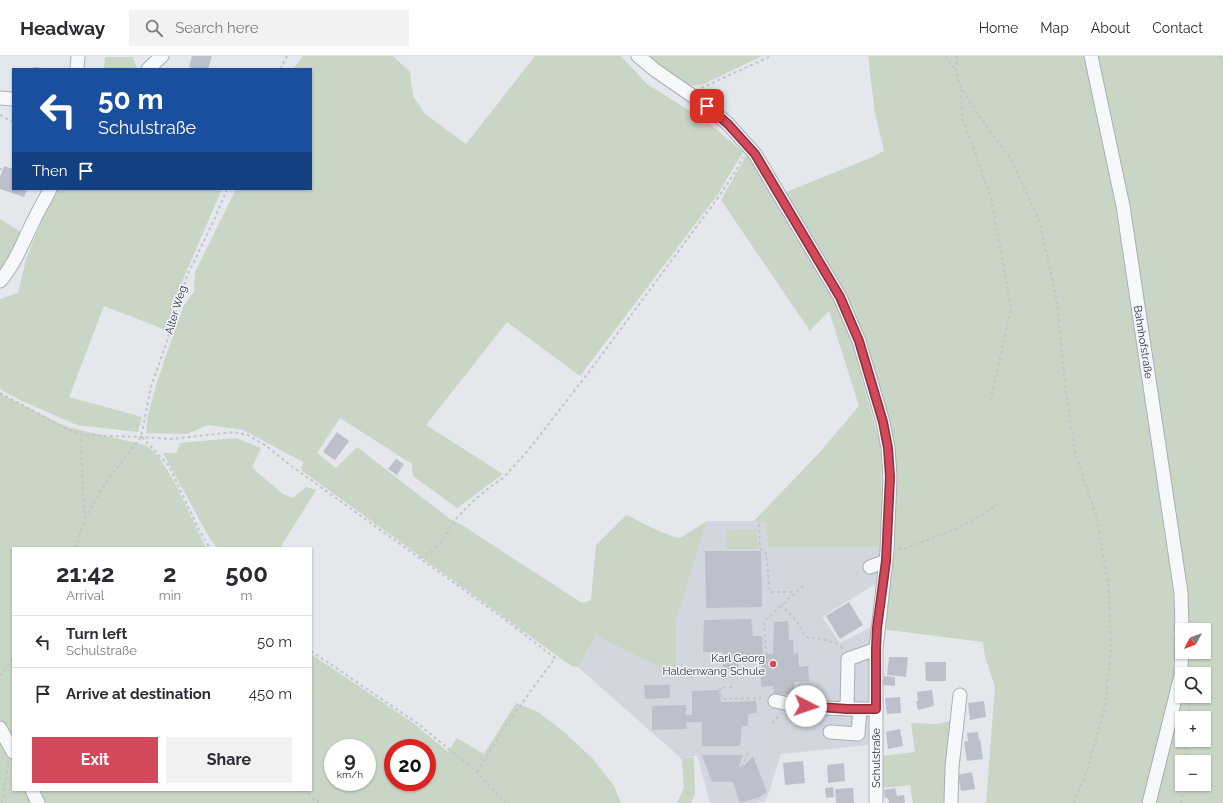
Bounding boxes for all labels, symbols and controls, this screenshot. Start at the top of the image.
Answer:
search box [129,10,409,46]
text: Headway [20,17,105,39]
icon: search [143,17,165,39]
text: Search here [175,19,258,37]
text: Home [979,20,1018,36]
text: Map [1040,20,1069,36]
text: About [1091,20,1130,36]
text: Contact [1152,20,1203,36]
text: 50 m [98,83,164,116]
icon: left [32,84,84,136]
pin [690,89,724,123]
icon: arrive [696,95,718,117]
text: Schulstraße [98,117,196,138]
icon: arrive [75,160,97,182]
text: Then [32,162,67,180]
street label: Alter Weg [162,284,190,336]
street label: Bahnhofstraße [1131,304,1155,380]
text: 21:42 [56,559,115,588]
text: 2 [163,559,177,588]
text: 500 [225,559,268,588]
text: Arrival [66,588,104,603]
text: min [159,588,181,603]
text: m [241,588,252,603]
north arrow [1175,623,1211,659]
map controls [1175,623,1211,791]
text: Turn left [66,625,127,643]
icon: left [32,631,54,653]
text: 50 m [257,633,292,651]
text: Schulstraße [66,643,137,658]
place label: Karl Georg Haldenwang Schule [662,652,766,678]
marker: Karl Georg Haldenwang Schule [768,659,778,669]
button: search [1175,667,1211,703]
icon: arrive [32,683,54,705]
text: Arrive at destination [66,685,211,703]
text: 450 m [249,685,292,703]
position arrow [785,685,827,727]
button: + [1175,711,1211,747]
street label: Schulstraße [870,727,883,788]
button: Exit [32,737,158,783]
button: Share [166,737,292,783]
speed limit sign: 20 [384,739,436,791]
text: 9 [344,748,356,772]
button: − [1175,755,1211,791]
text: km/h [337,769,363,780]

